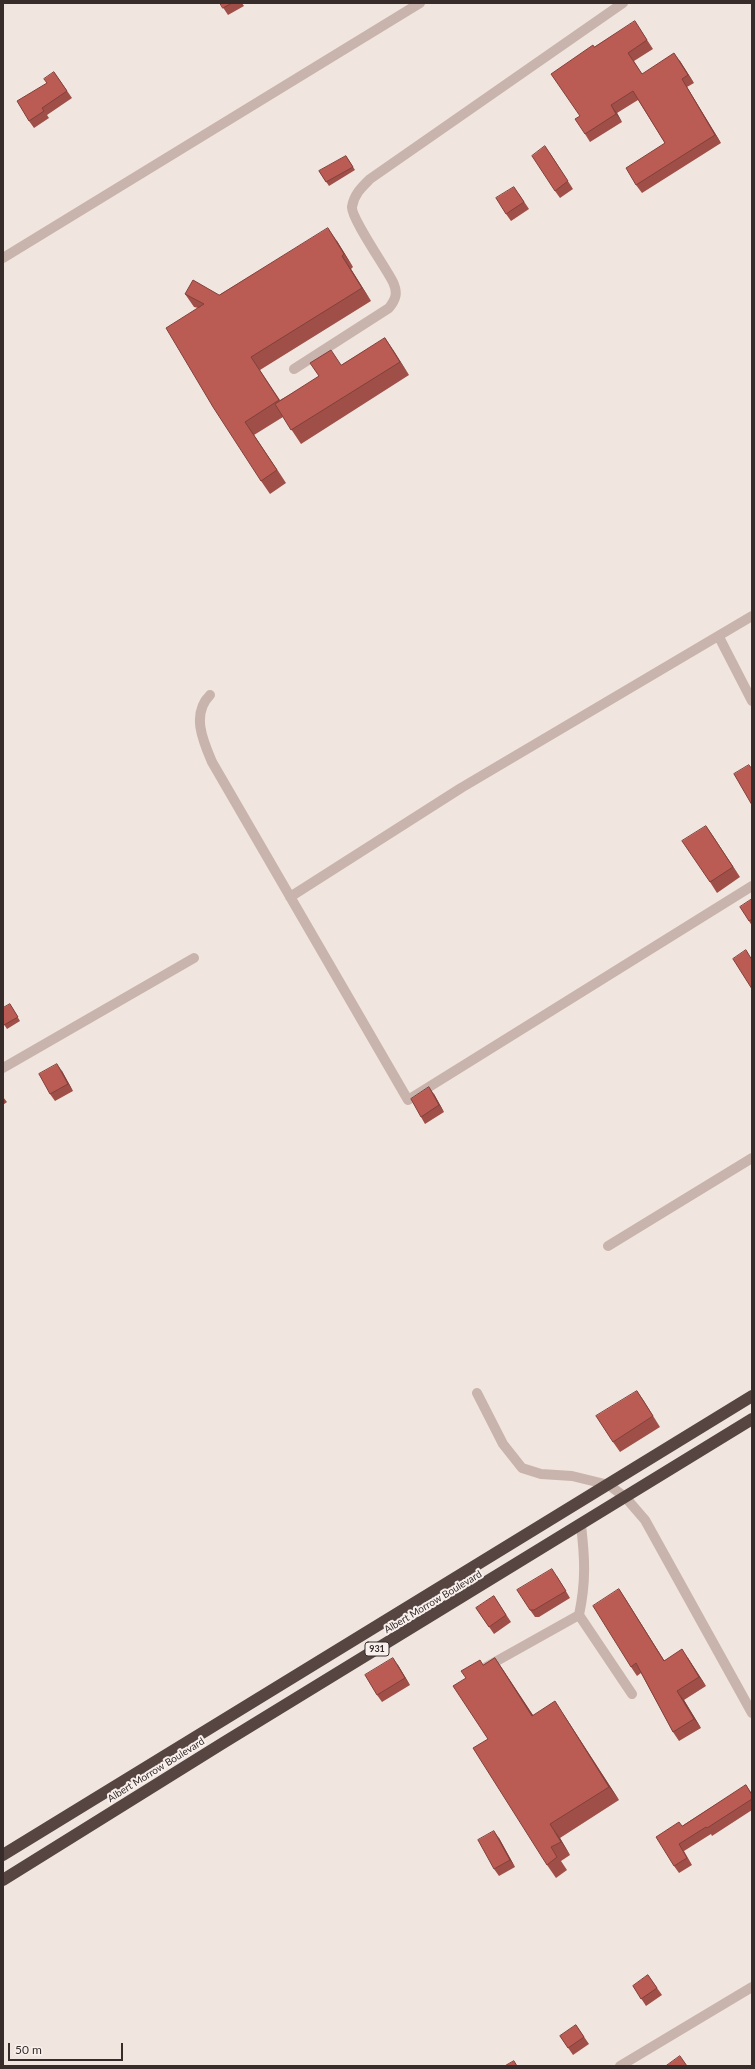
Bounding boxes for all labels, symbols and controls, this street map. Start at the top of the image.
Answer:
street label: Albert Morrow Boulevard [382,1568,484,1636]
road number: 931 [365,1642,389,1656]
street label: Albert Morrow Boulevard [105,1735,207,1805]
scale bar [10,2035,125,2061]
text: 50 m [15,2042,42,2057]

